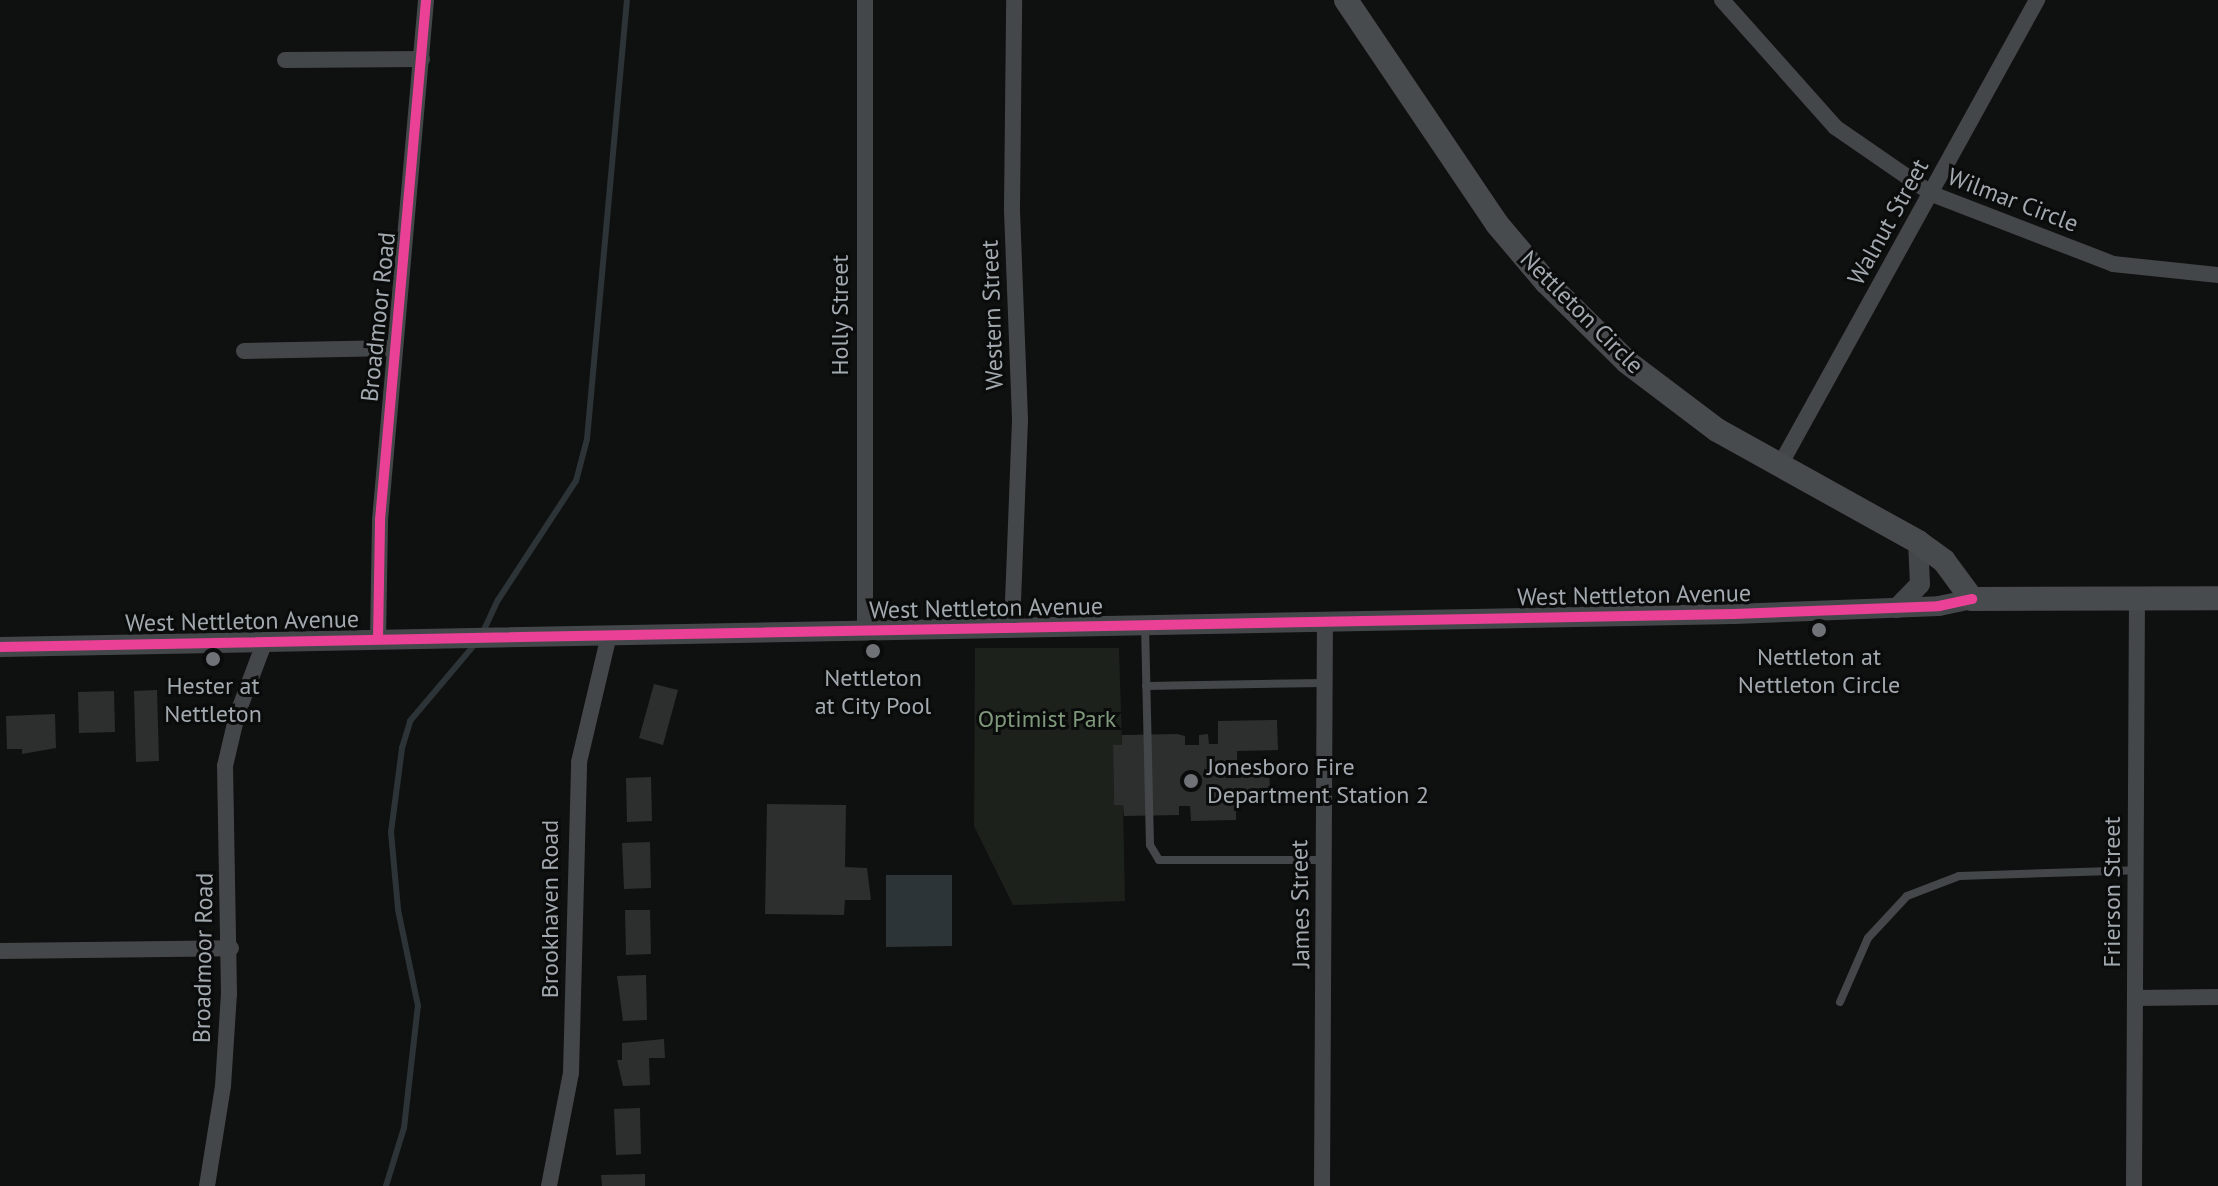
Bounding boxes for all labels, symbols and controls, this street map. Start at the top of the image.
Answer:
street label: Walnut Street [1842,154,1934,290]
street label: Wilmar Circle [1944,162,2082,238]
street label: Broadmoor Road [355,231,401,403]
street label: Western Street [975,239,1009,391]
street label: Nettleton Circle [1514,244,1650,380]
street label: Holly Street [826,254,854,376]
street label: West Nettleton Avenue [1516,579,1752,611]
street label: West Nettleton Avenue [868,592,1104,624]
street label: West Nettleton Avenue [124,605,360,637]
marker: Nettleton at Nettleton Circle [1810,621,1828,639]
marker: Nettleton at City Pool [864,642,882,660]
place label: Nettleton at Nettleton Circle [1738,643,1900,699]
marker: Hester at Nettleton [204,650,222,668]
place label: Nettleton at City Pool [814,664,932,720]
place label: Hester at Nettleton [164,672,262,728]
park label: Optimist Park [978,705,1116,733]
place label: Jonesboro Fire Department Station 2 [1207,753,1429,809]
marker: Jonesboro Fire Department Station 2 [1182,772,1200,790]
street label: Frierson Street [2098,816,2126,968]
street label: Brookhaven Road [536,820,564,998]
street label: James Street [1284,840,1316,968]
street label: Broadmoor Road [187,873,219,1043]

